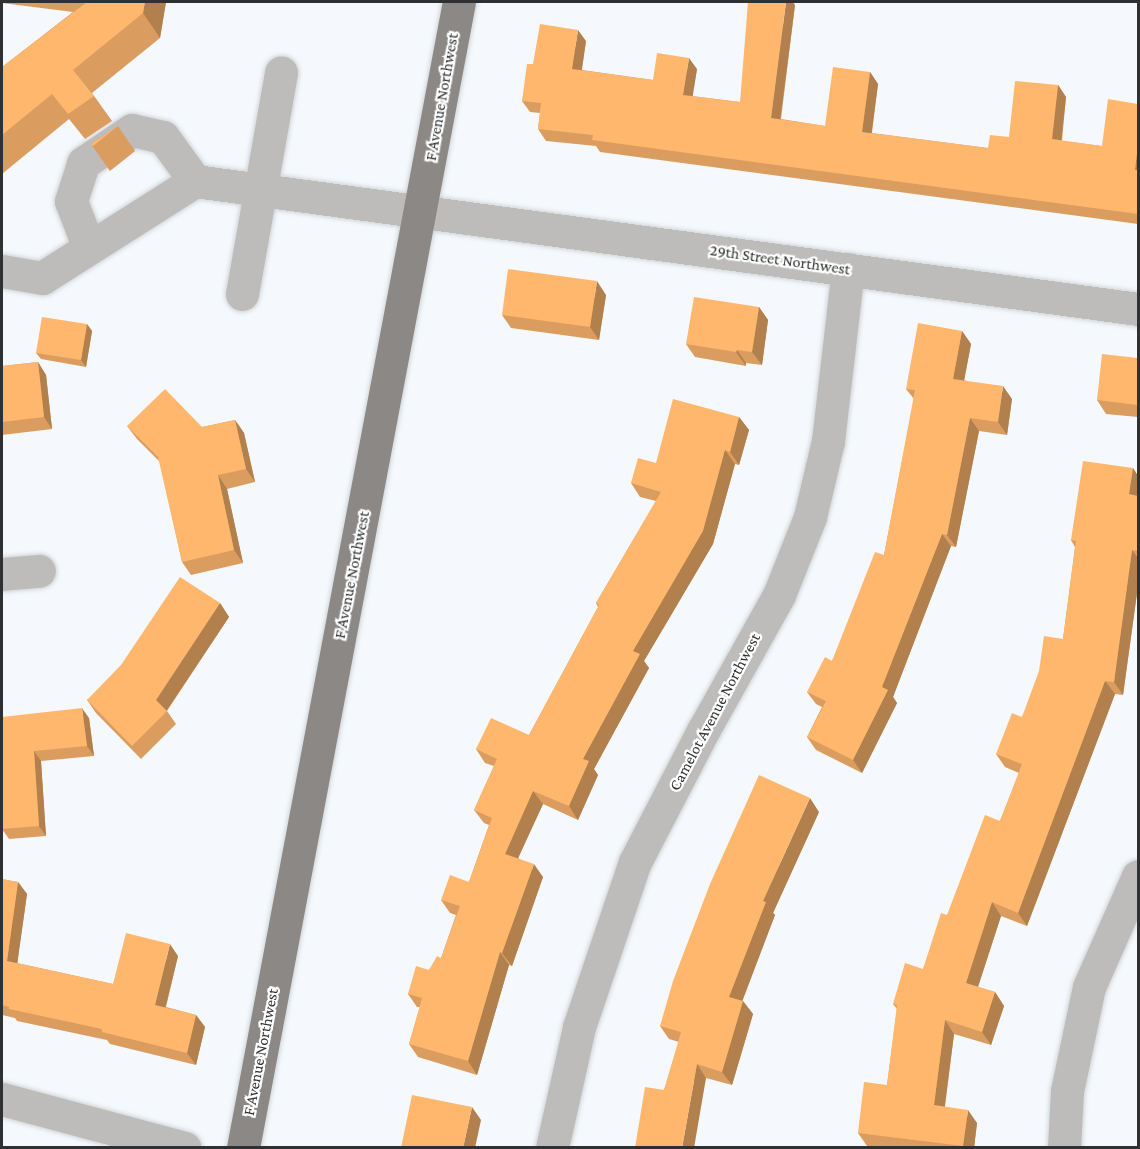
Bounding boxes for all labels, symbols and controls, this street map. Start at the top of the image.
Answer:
street label: F Avenue Northwest [421,32,463,162]
street label: 29th Street Northwest [709,241,851,279]
street label: F Avenue Northwest [330,510,374,640]
street label: Camelot Avenue Northwest [665,630,765,794]
street label: F Avenue Northwest [239,987,283,1117]

